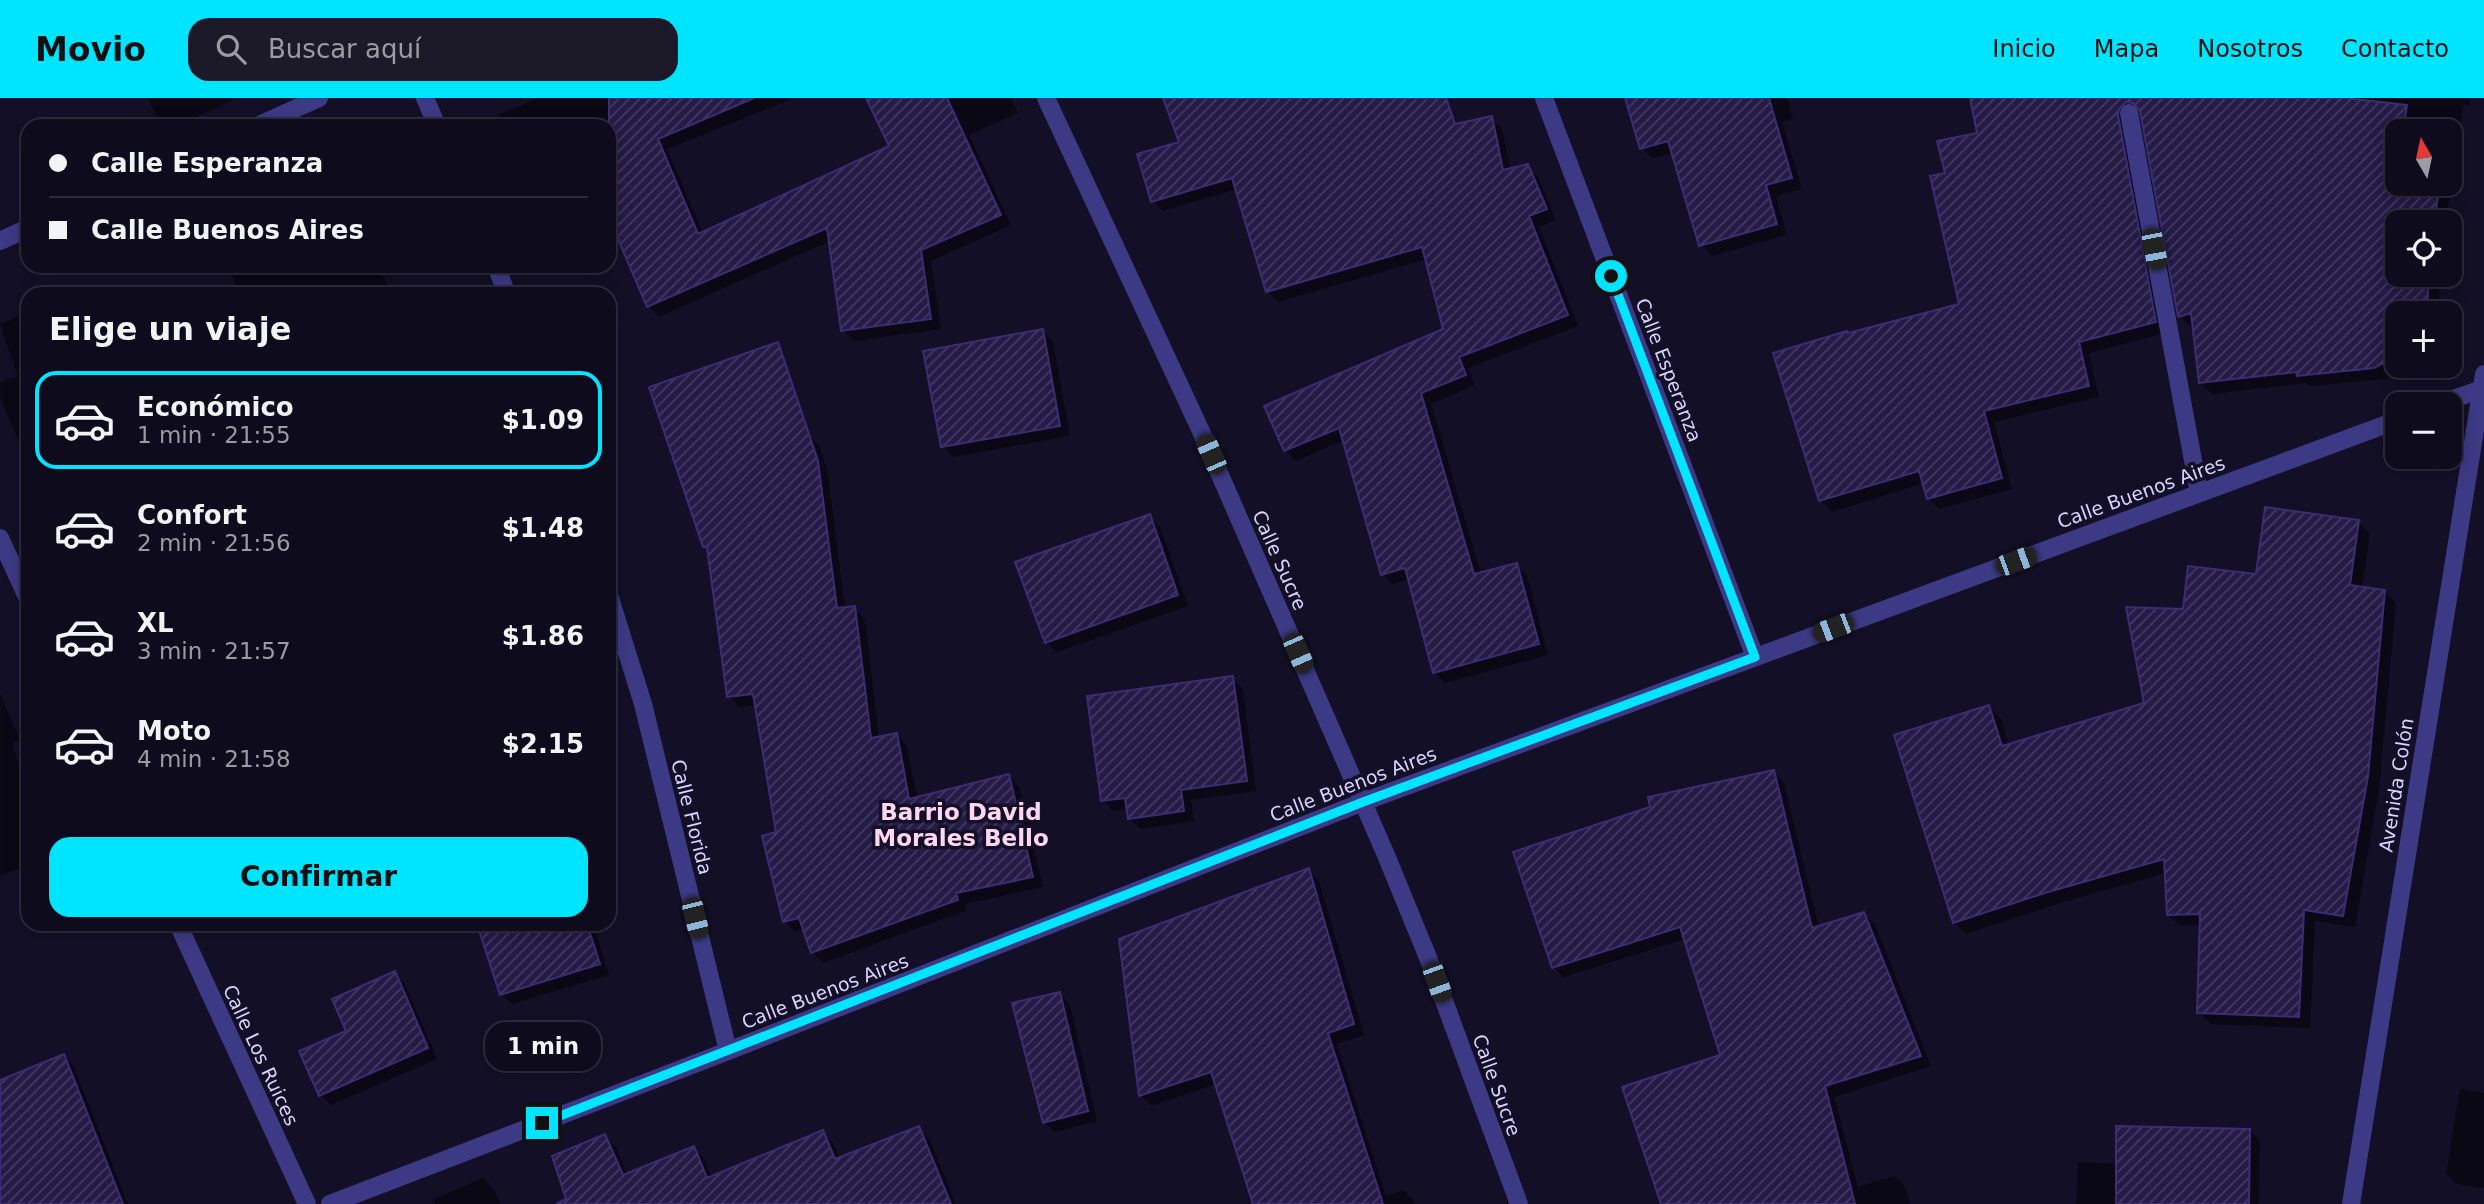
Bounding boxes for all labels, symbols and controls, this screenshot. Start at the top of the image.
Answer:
search box [188,18,678,81]
text: Movio [35,30,146,69]
icon: search [212,30,250,68]
text: Buscar aquí [268,34,421,64]
text: Inicio [1992,35,2056,63]
text: Mapa [2094,35,2159,63]
text: Nosotros [2197,35,2303,63]
text: Contacto [2341,35,2449,63]
north arrow [2385,119,2462,196]
map controls [2385,119,2462,469]
text: Calle Esperanza [91,148,323,178]
button: locate [2385,210,2462,287]
text: Calle Buenos Aires [91,215,364,245]
car [2140,226,2169,272]
route start [1595,260,1627,292]
street label: Calle Esperanza [1632,295,1706,445]
button: + [2385,301,2462,378]
text: Elige un viaje [49,310,291,348]
icon: car [53,389,116,452]
text: Económico [137,392,294,422]
button: − [2385,392,2462,469]
text: $1.09 [502,405,584,435]
text: 1 min · 21:55 [137,422,291,448]
car [1193,431,1230,477]
street label: Calle Buenos Aires [2054,451,2228,533]
icon: car [53,497,116,560]
text: Confort [137,500,247,530]
street label: Calle Sucre [1248,507,1312,613]
text: $1.48 [502,513,584,543]
text: 2 min · 21:56 [137,530,291,556]
car [1993,544,2040,578]
icon: car [53,605,116,668]
text: XL [137,608,174,638]
car [1810,611,1857,645]
text: $1.86 [502,621,584,651]
car [1280,630,1317,676]
text: 3 min · 21:57 [137,638,291,664]
icon: car [53,713,116,776]
text: Moto [137,716,211,746]
street label: Avenida Colón [2375,716,2417,854]
text: $2.15 [502,729,584,759]
street label: Calle Buenos Aires [1267,742,1439,826]
text: 4 min · 21:58 [137,746,291,772]
street label: Calle Florida [667,757,717,877]
district label: Barrio David Morales Bello [873,799,1049,851]
button: Confirmar [49,837,588,917]
car [680,895,711,941]
street label: Calle Buenos Aires [739,949,911,1033]
car [1420,959,1455,1005]
street label: Calle Los Ruices [219,981,303,1129]
callout: 1 min [484,1021,600,1070]
street label: Calle Sucre [1468,1031,1526,1139]
text: 1 min [507,1033,579,1059]
route end [526,1107,558,1139]

